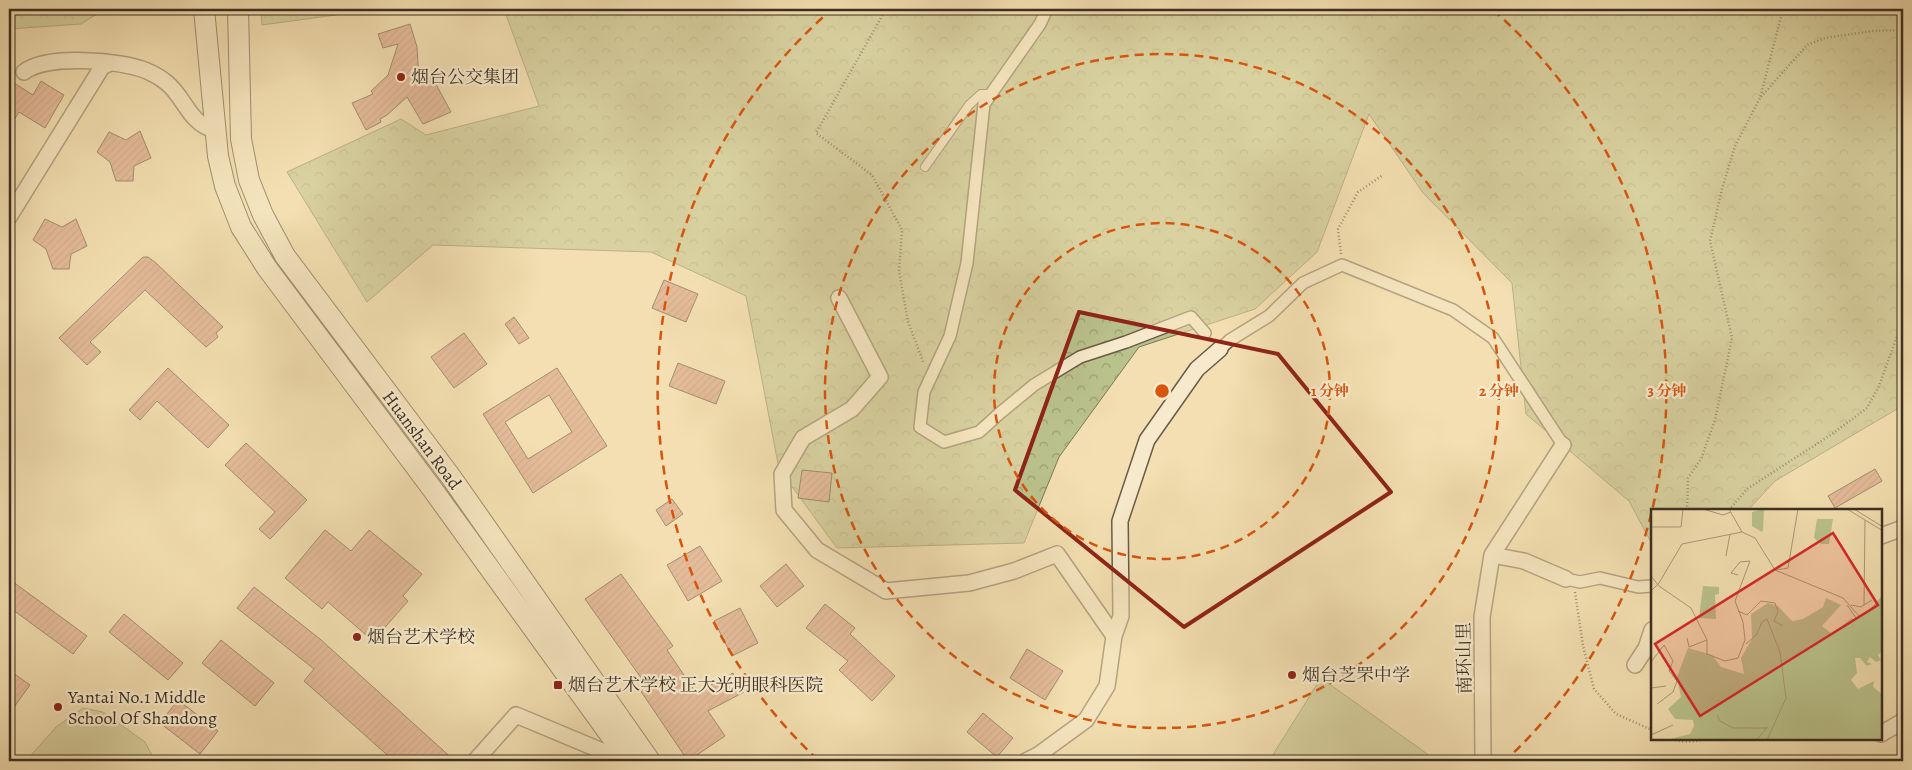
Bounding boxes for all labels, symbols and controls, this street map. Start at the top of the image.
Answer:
place label: 烟台公交集团 [411,65,519,89]
marker: 烟台公交集团 [395,71,407,83]
text: 1 分钟 [1311,381,1349,401]
text: 2 分钟 [1479,381,1519,401]
text: 3 分钟 [1647,381,1687,401]
centre of rings [1153,382,1171,400]
street label: Huanshan Road [377,386,467,494]
inset map [1651,509,1882,740]
street label: 南环山里 [1451,622,1477,694]
place label: 烟台艺术学校 [367,625,475,649]
marker: 烟台艺术学校 [351,631,363,643]
place label: 烟台芝罘中学 [1302,663,1410,687]
marker: 烟台芝罘中学 [1286,669,1298,681]
place label: 烟台艺术学校 正大光明眼科医院 [568,673,824,697]
marker: 烟台艺术学校 正大光明眼科医院 [552,679,564,691]
place label: Yantai No.1 Middle School Of Shandong [67,685,217,730]
marker: Yantai No.1 Middle School Of Shandong [52,701,64,713]

